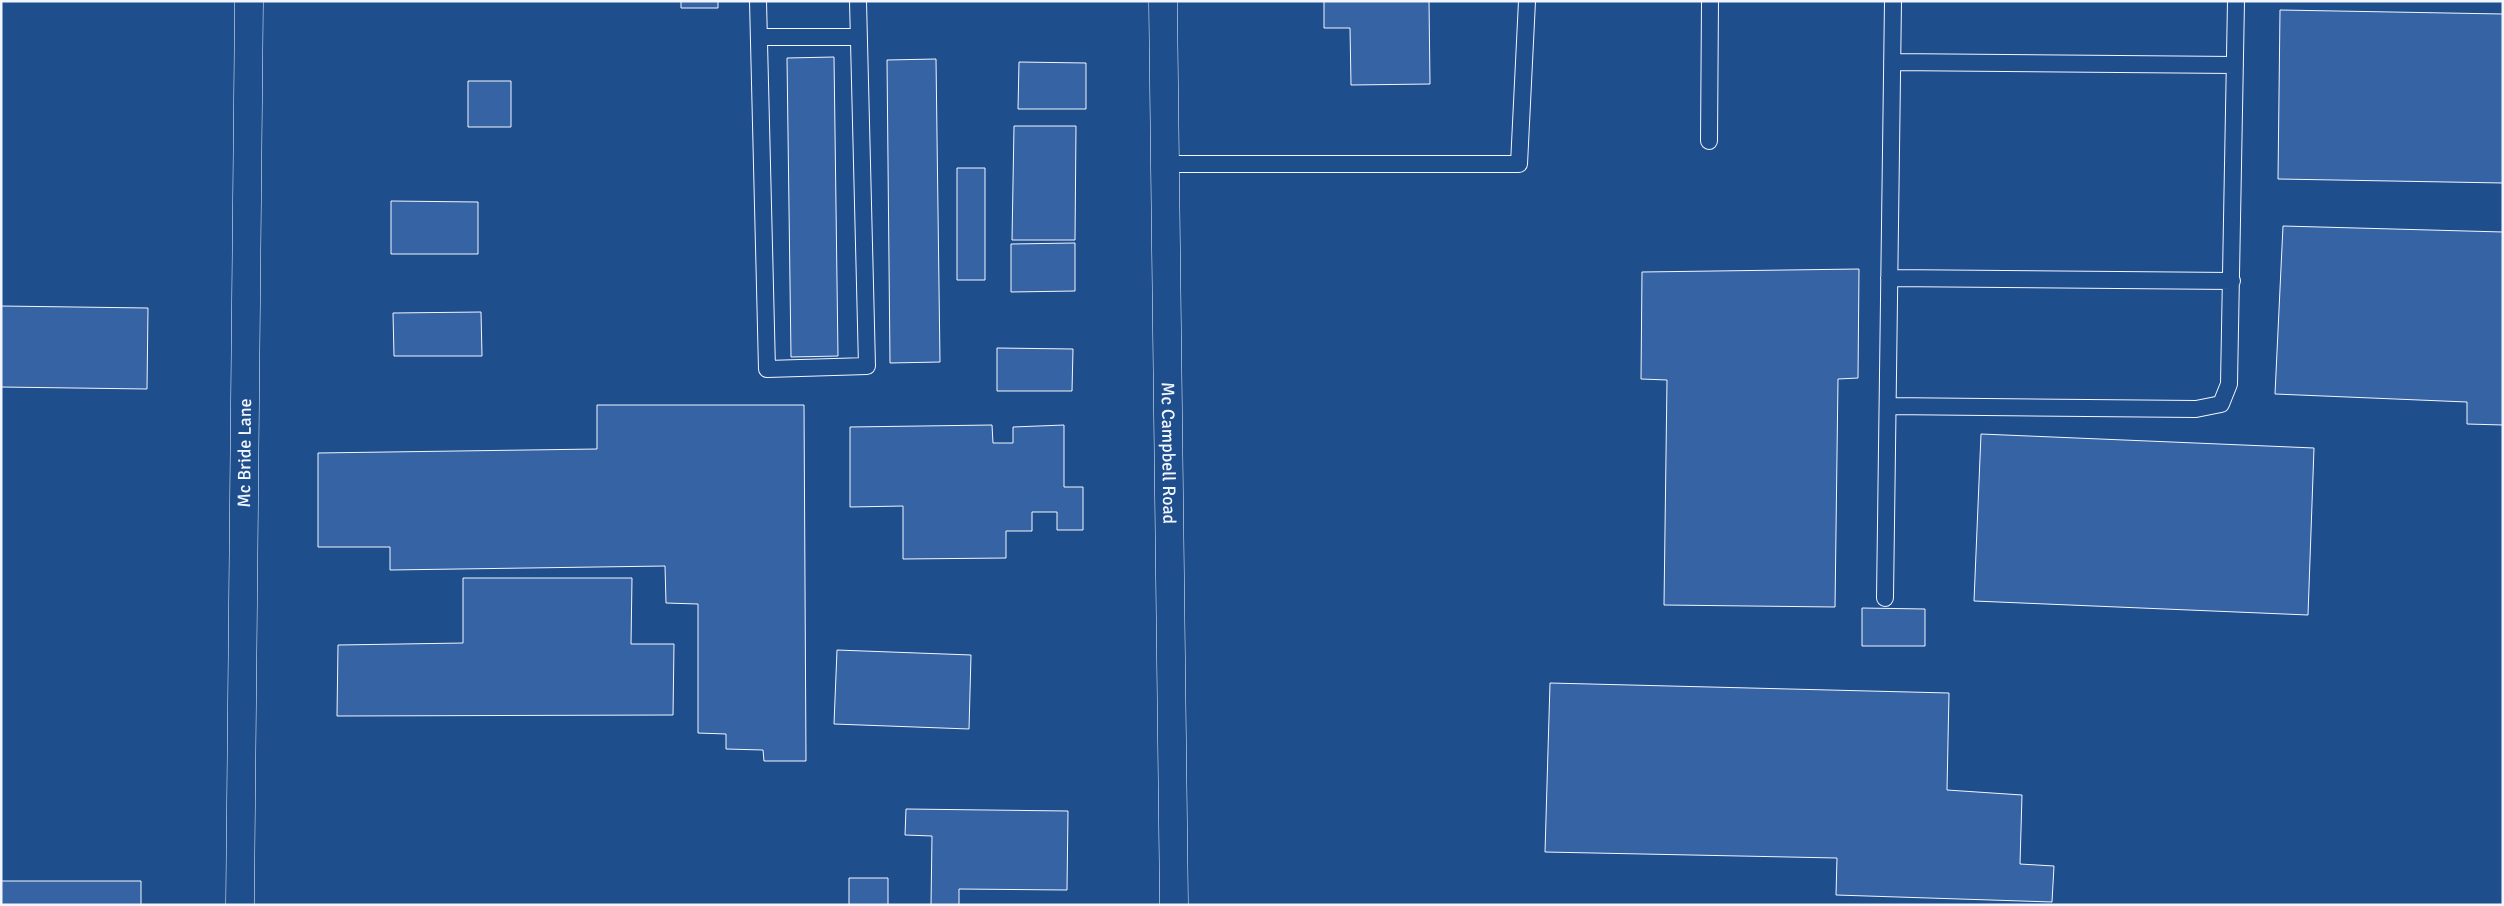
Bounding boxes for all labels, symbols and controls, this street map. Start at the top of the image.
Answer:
street label: Mc Campbell Road [1157,382,1180,524]
street label: Mc Bride Lane [233,398,256,508]

